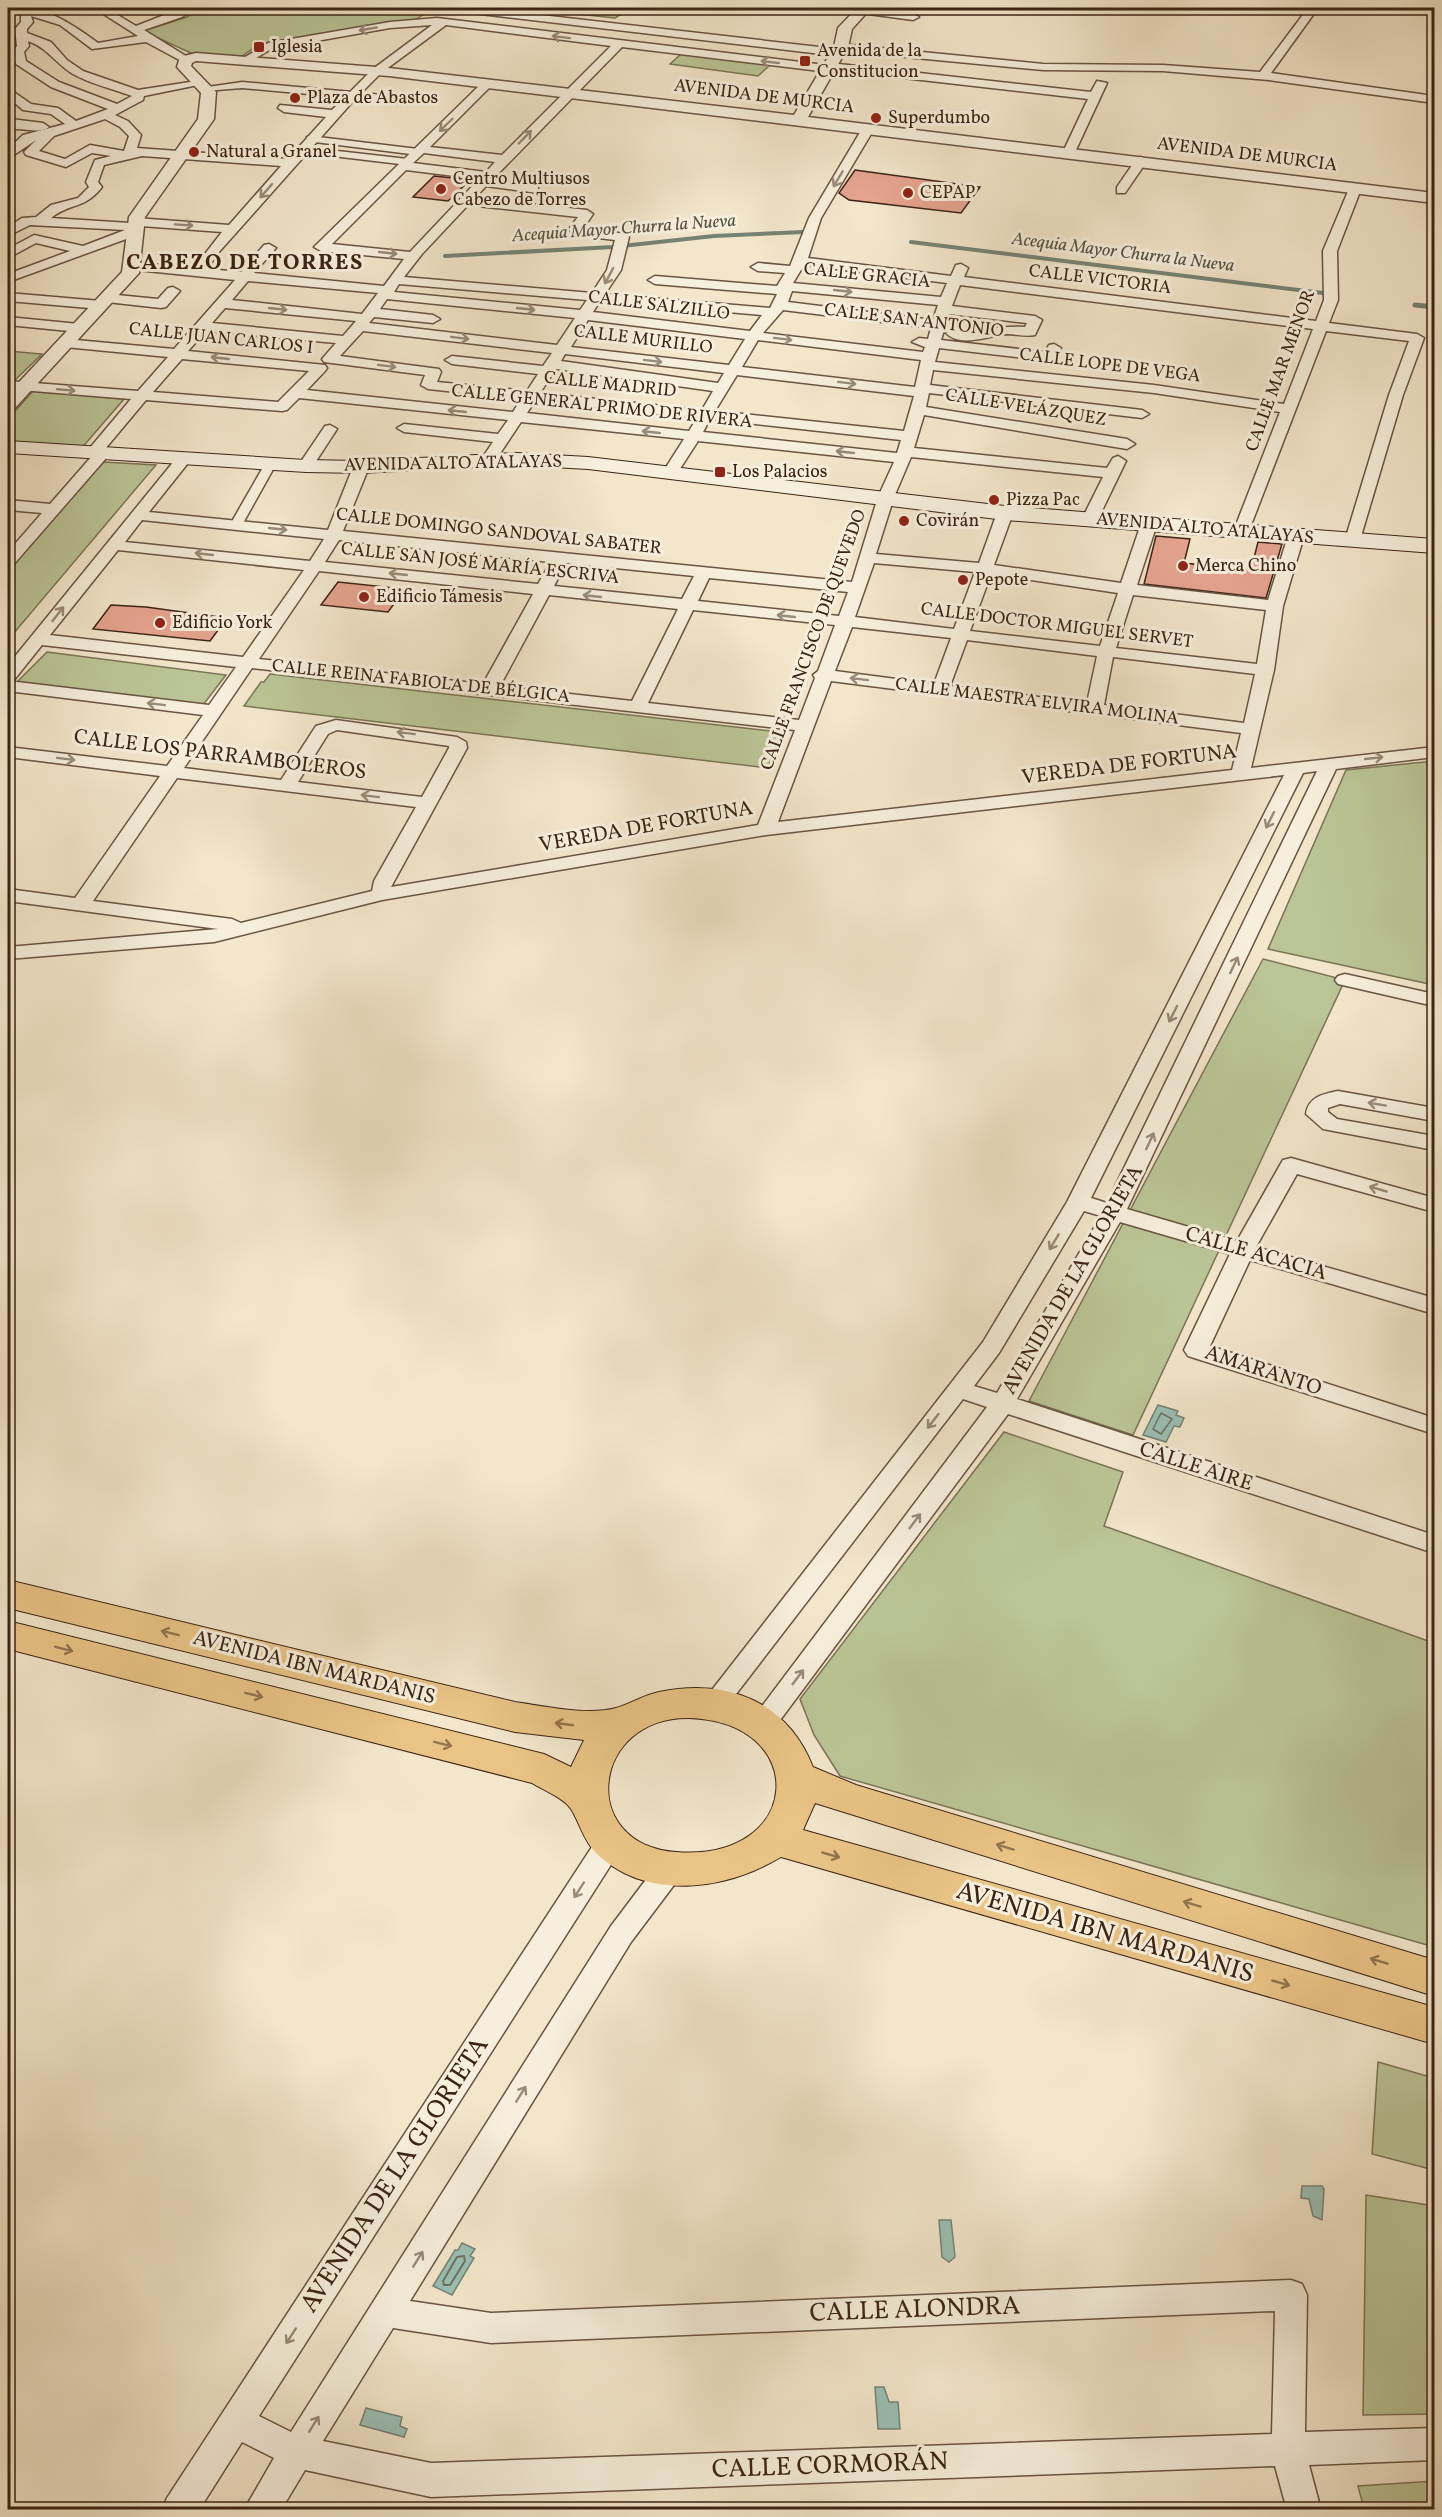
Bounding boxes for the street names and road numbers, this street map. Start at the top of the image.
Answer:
street label: AVENIDA DE MURCIA [672,74,856,121]
street label: AVENIDA DE MURCIA [1155,132,1339,179]
street label: CALLE GRACIA [802,257,932,295]
street label: CALLE VICTORIA [1027,259,1173,301]
street label: CALLE SALZILLO [587,285,731,327]
street label: CALLE MAR MENOR [1240,287,1322,455]
street label: CALLE SAN ANTONIO [823,298,1005,344]
street label: CALLE JUAN CARLOS I [128,317,314,361]
street label: CALLE MURILLO [572,319,714,361]
street label: CALLE LOPE DE VEGA [1018,342,1202,390]
street label: CALLE MADRID [543,366,677,404]
street label: CALLE GENERAL PRIMO DE RIVERA [450,379,754,435]
street label: CALLE VELÁZQUEZ [944,383,1108,433]
street label: AVENIDA ALTO ATALAYAS [344,450,562,478]
street label: CALLE DOMINGO SANDOVAL SABATER [335,502,663,562]
street label: CALLE FRANCISCO DE QUEVEDO [755,506,873,774]
street label: AVENIDA ALTO ATALAYAS [1095,507,1315,551]
street label: CALLE SAN JOSÉ MARÍA ESCRIVA [340,537,621,591]
street label: CALLE DOCTOR MIGUEL SERVET [919,597,1195,655]
street label: CALLE REINA FABIOLA DE BÉLGICA [271,654,572,710]
street label: CALLE MAESTRA ELVIRA MOLINA [894,672,1180,732]
street label: CALLE LOS PARRAMBOLEROS [72,723,368,787]
street label: VEREDA DE FORTUNA [1020,737,1238,793]
street label: VEREDA DE FORTUNA [537,794,755,860]
street label: AVENIDA DE LA GLORIETA [995,1160,1151,1400]
street label: CALLE ACACIA [1182,1220,1331,1288]
street label: AMARANTO [1201,1338,1325,1404]
street label: CALLE AIRE [1136,1435,1256,1499]
street label: AVENIDA IBN MARDANIS [190,1624,438,1712]
street label: AVENIDA IBN MARDANIS [952,1873,1258,1993]
street label: AVENIDA DE LA GLORIETA [292,2030,498,2320]
street label: CALLE ALONDRA [809,2288,1021,2332]
street label: CALLE CORMORÁN [711,2444,949,2488]

